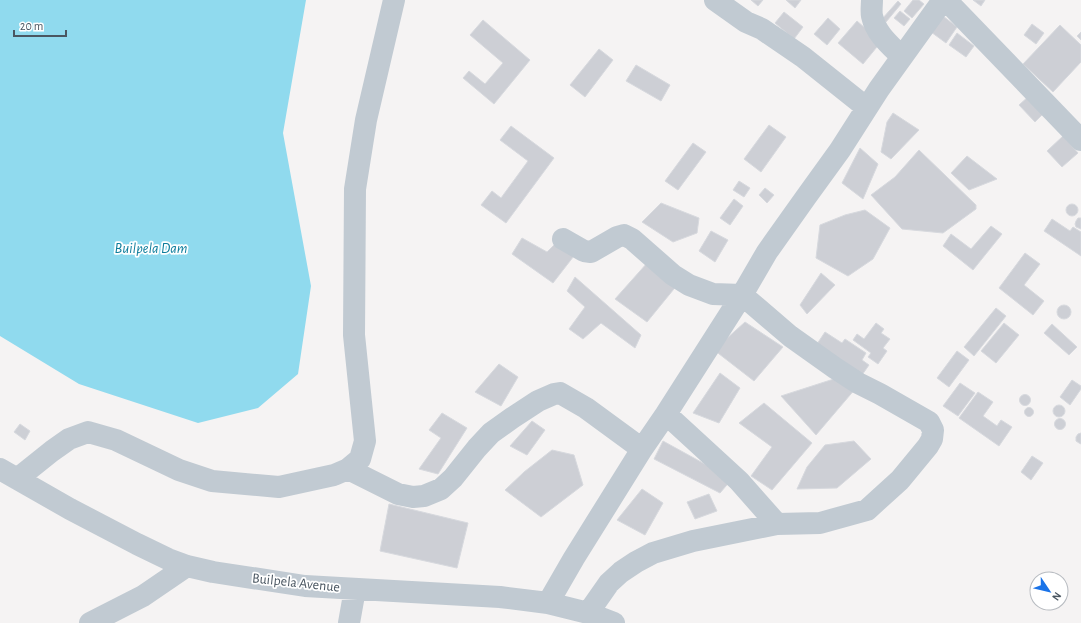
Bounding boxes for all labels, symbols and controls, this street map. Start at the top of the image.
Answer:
scale bar [14,12,66,38]
text: 20 m [20,20,43,32]
water label: Builpela Dam [114,241,188,256]
street label: Builpela Avenue [251,571,341,595]
north arrow [1029,571,1069,611]
text: N [1050,590,1063,603]

